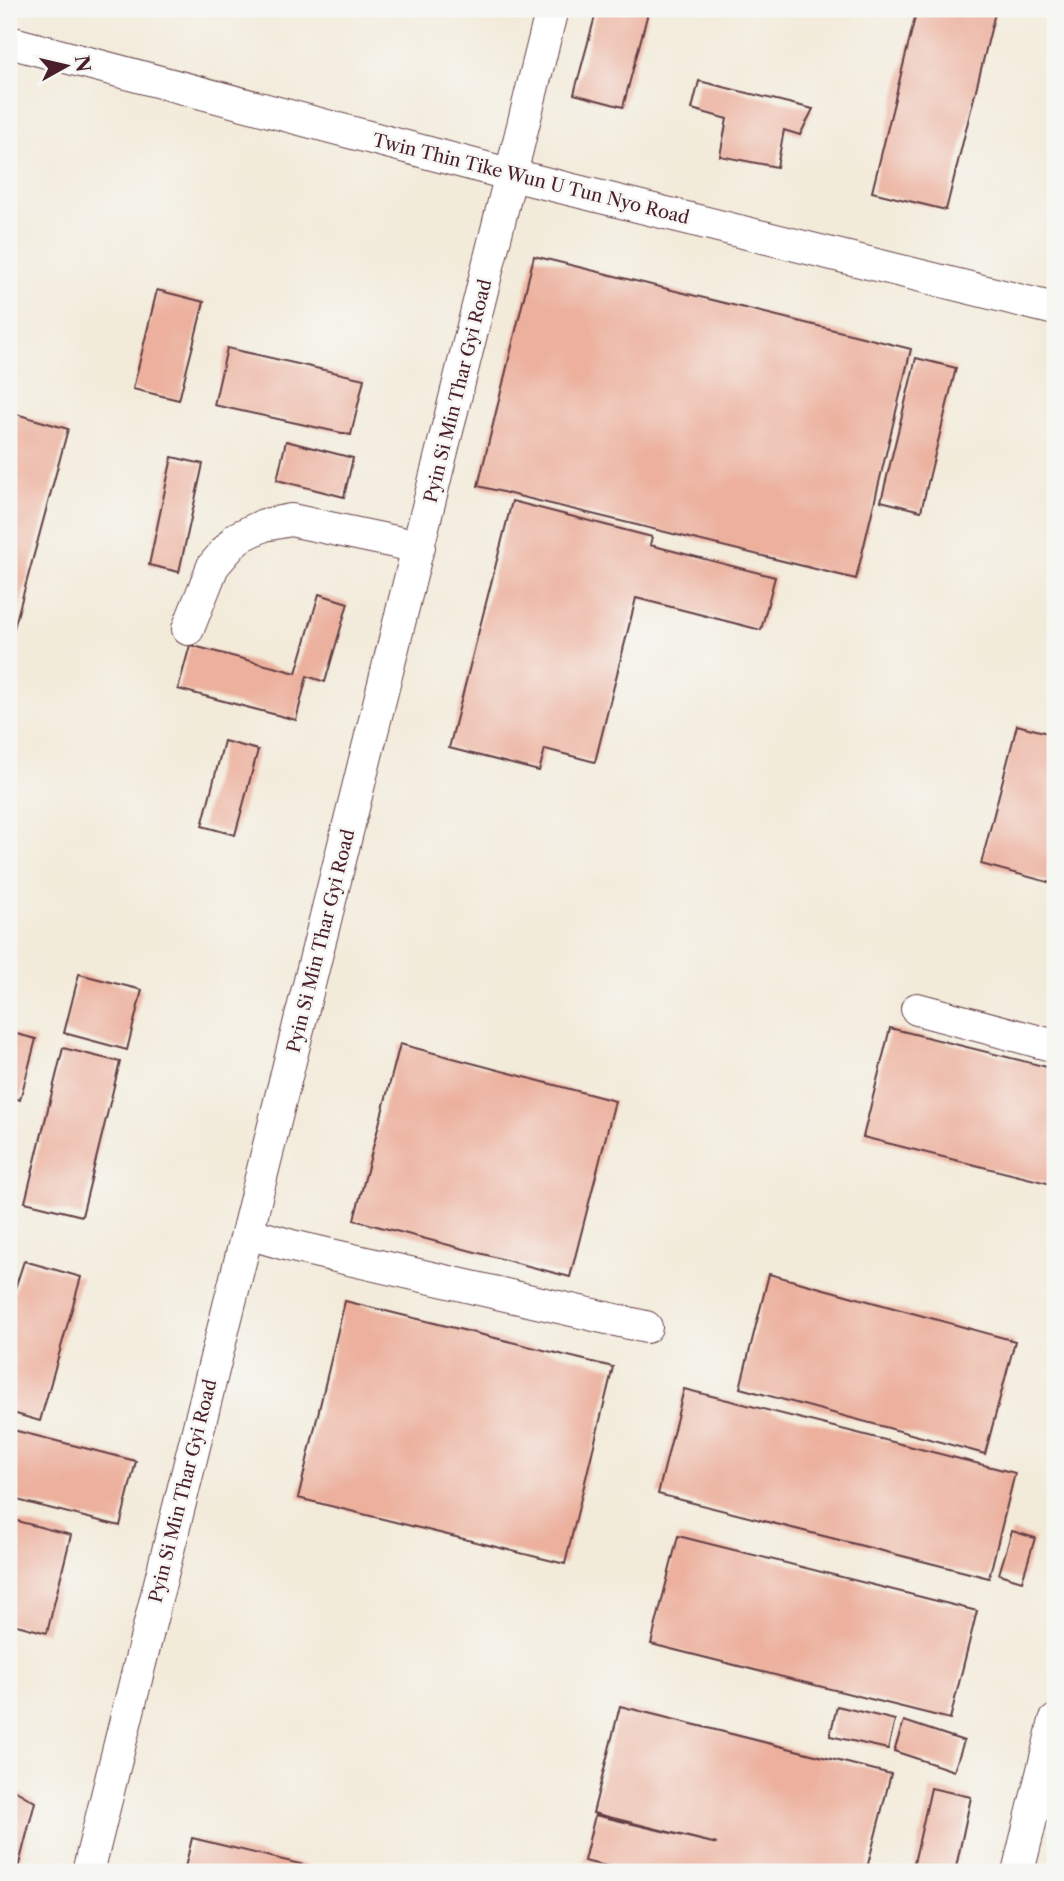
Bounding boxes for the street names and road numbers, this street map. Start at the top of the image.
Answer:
street label: Twin Thin Tike Wun U Tun Nyo Road [370,129,692,229]
street label: Pyin Si Min Thar Gyi Road [420,277,496,505]
street label: Pyin Si Min Thar Gyi Road [283,827,359,1055]
street label: Pyin Si Min Thar Gyi Road [145,1377,221,1605]

